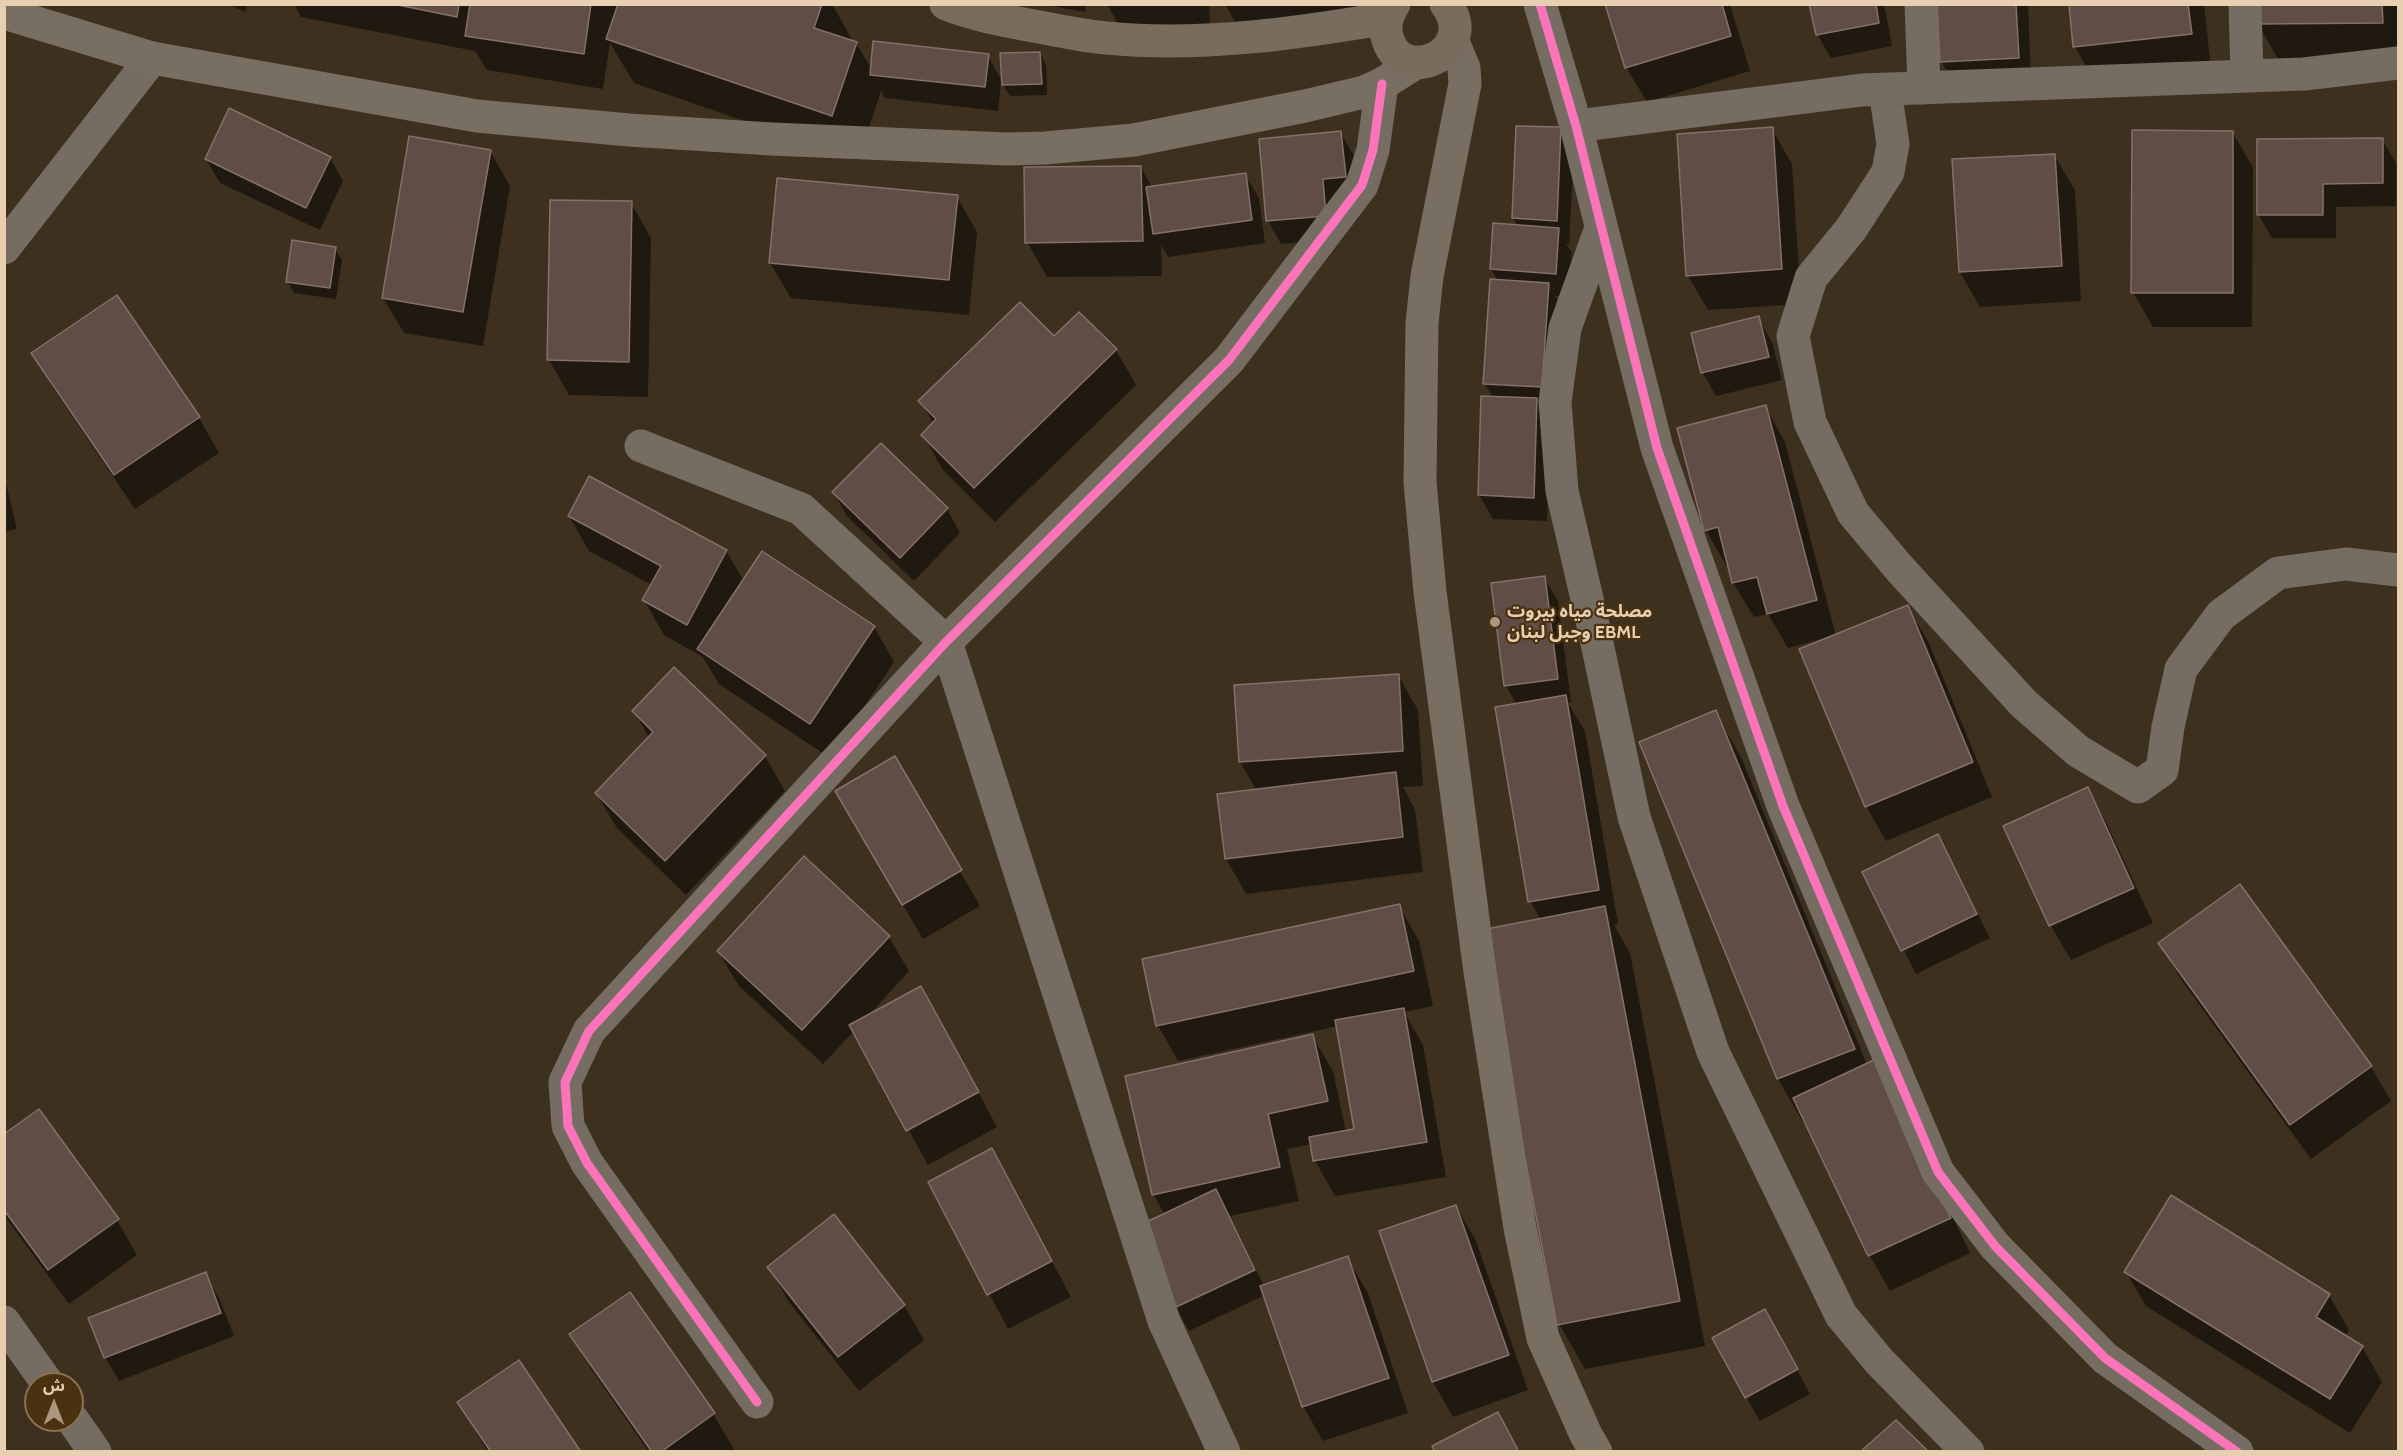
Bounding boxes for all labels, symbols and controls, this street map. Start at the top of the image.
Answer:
place label: مصلحة مياه بيروت وجبل لبنان EBML [1507,601,1652,644]
marker: مصلحة مياه بيروت وجبل لبنان EBML [1488,615,1502,629]
north arrow [24,1372,84,1432]
text: ش [43,1376,65,1395]

